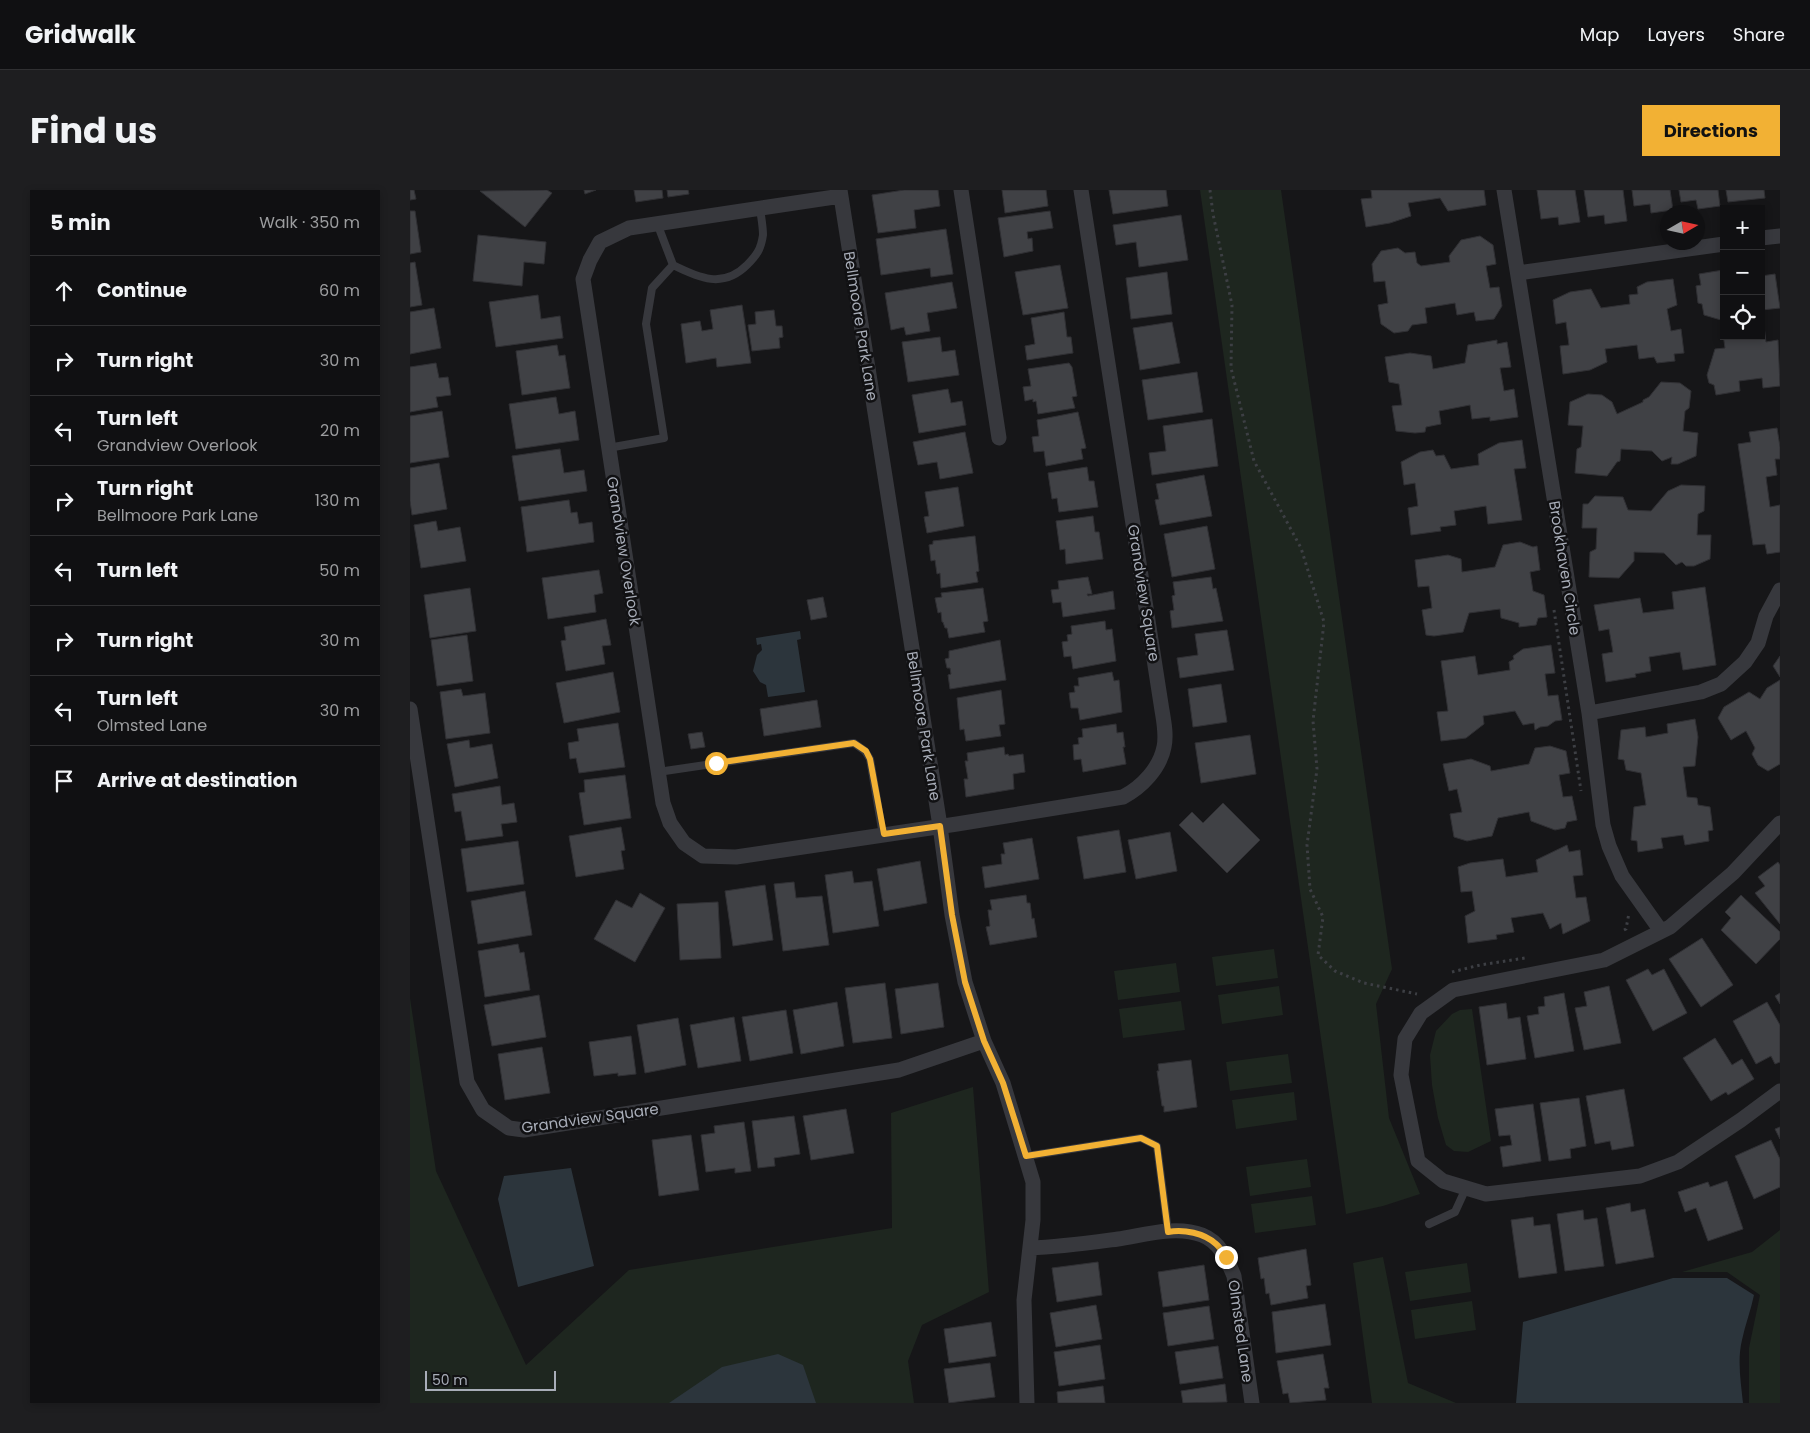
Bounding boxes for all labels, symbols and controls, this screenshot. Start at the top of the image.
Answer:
text: Gridwalk [25,18,136,51]
text: Map [1580,22,1620,47]
text: Layers [1648,22,1705,47]
text: Share [1733,22,1785,47]
button: Directions [1642,105,1780,156]
text: Find us [30,106,157,155]
north arrow [1660,205,1705,250]
map controls [1720,205,1765,340]
button: + [1720,205,1765,250]
text: 5 min [50,208,111,237]
text: Walk · 350 m [259,211,360,234]
street label: Bellmoore Park Lane [839,250,883,402]
button: − [1720,250,1765,295]
icon: ahead [50,277,78,305]
text: Continue [97,277,187,304]
text: 60 m [319,279,360,302]
button: locate [1720,295,1765,340]
icon: right [50,347,78,375]
text: Turn right [97,347,193,374]
text: 30 m [320,349,360,372]
text: Turn left [97,405,178,432]
icon: left [50,417,78,445]
text: 20 m [320,419,360,442]
text: Grandview Overlook [97,434,258,457]
text: Turn right [97,475,193,502]
street label: Grandview Overlook [602,475,646,627]
icon: right [50,487,78,515]
text: 130 m [315,489,360,512]
street label: Brookhaven Circle [1544,499,1586,637]
text: Bellmoore Park Lane [97,504,258,527]
street label: Grandview Square [1123,523,1165,663]
icon: left [50,557,78,585]
text: Turn left [97,557,178,584]
text: 50 m [319,559,360,582]
icon: right [50,627,78,655]
text: Turn right [97,627,193,654]
text: 30 m [320,629,360,652]
street label: Bellmoore Park Lane [902,650,946,802]
text: Turn left [97,685,178,712]
icon: left [50,697,78,725]
text: 30 m [320,699,360,722]
text: Olmsted Lane [97,714,207,737]
route start [705,752,728,775]
icon: arrive [50,767,78,795]
text: Arrive at destination [97,767,298,794]
street label: Grandview Square [520,1098,660,1138]
route end [1215,1246,1238,1269]
street label: Olmsted Lane [1223,1278,1259,1384]
scale bar [425,1368,556,1391]
text: 50 m [432,1370,468,1390]

